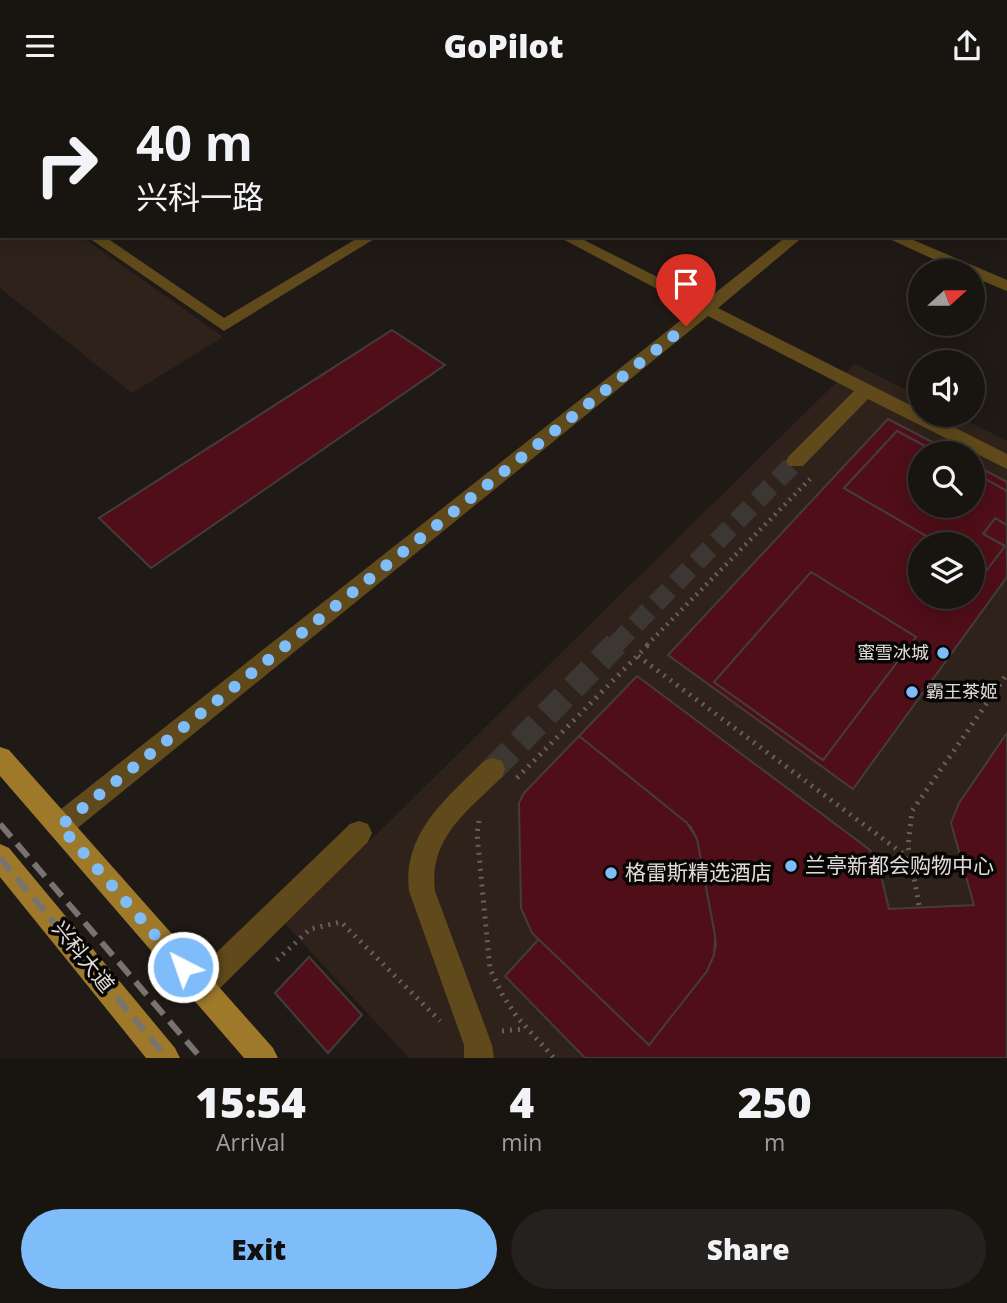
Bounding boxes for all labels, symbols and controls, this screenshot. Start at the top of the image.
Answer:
text: GoPilot [443,24,564,67]
icon: menu [21,27,59,65]
icon: share [948,27,986,65]
text: 40 m [136,109,253,175]
icon: right [21,119,112,210]
text: 兴科一路 [136,175,264,218]
pin [656,254,716,326]
north arrow [908,259,985,336]
map controls [908,259,985,609]
icon: arrive [667,265,705,303]
button: sound [908,350,985,427]
button: search [908,441,985,518]
button: layers [908,532,985,609]
place label: 蜜雪冰城 [857,640,929,664]
marker: 蜜雪冰城 [935,645,951,661]
place label: 霸王茶姬 [926,679,998,703]
marker: 霸王茶姬 [904,684,920,700]
place label: 兰亭新都会购物中心 [805,851,994,879]
place label: 格雷斯精选酒店 [625,858,772,886]
marker: 兰亭新都会购物中心 [783,858,799,874]
marker: 格雷斯精选酒店 [603,865,619,881]
street label: 兴科大道 [46,915,121,998]
position arrow [146,930,220,1004]
text: 15:54 [195,1073,306,1130]
text: 4 [510,1073,534,1130]
text: 250 [738,1073,812,1130]
text: Arrival [216,1126,285,1158]
text: min [501,1126,542,1158]
text: m [764,1126,785,1158]
button: Exit [21,1209,497,1289]
button: Share [511,1209,986,1289]

